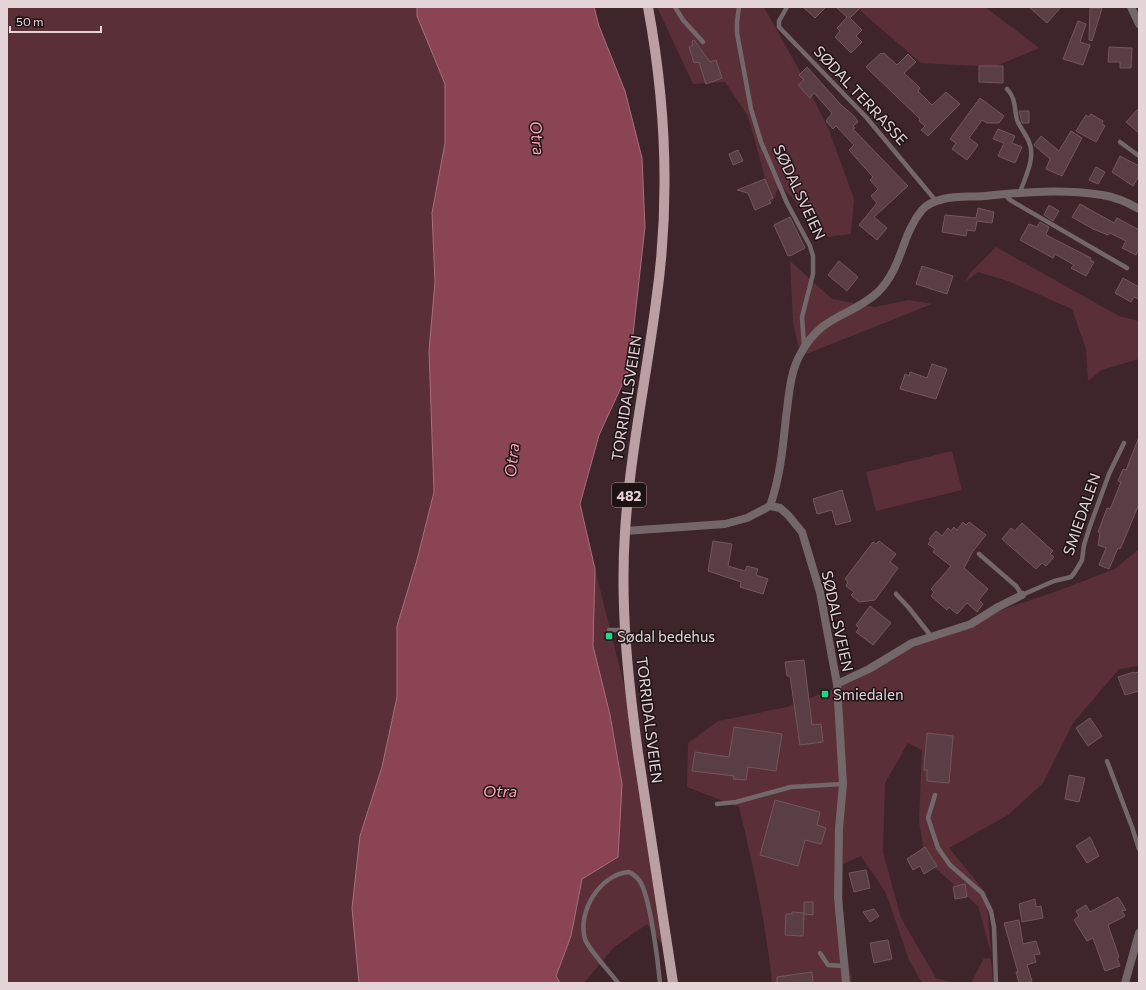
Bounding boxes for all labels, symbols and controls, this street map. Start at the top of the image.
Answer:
scale bar [10,8,101,34]
text: 50 m [16,14,44,28]
street label: SØDAL TERRASSE [810,42,912,148]
water label: Otra [526,120,550,156]
street label: SØDALSVEIEN [770,142,830,242]
street label: TORRIDALSVEIEN [607,334,645,462]
water label: Otra [500,442,522,478]
street label: SMIEDALEN [1058,470,1104,558]
road number: 482 [612,483,646,507]
street label: SØDALSVEIEN [819,569,857,673]
place label: Sødal bedehus [617,627,715,645]
marker: Sødal bedehus [604,631,614,641]
street label: TORRIDALSVEIEN [633,656,667,784]
place label: Smiedalen [833,685,903,703]
marker: Smiedalen [820,689,830,699]
water label: Otra [483,781,517,800]

